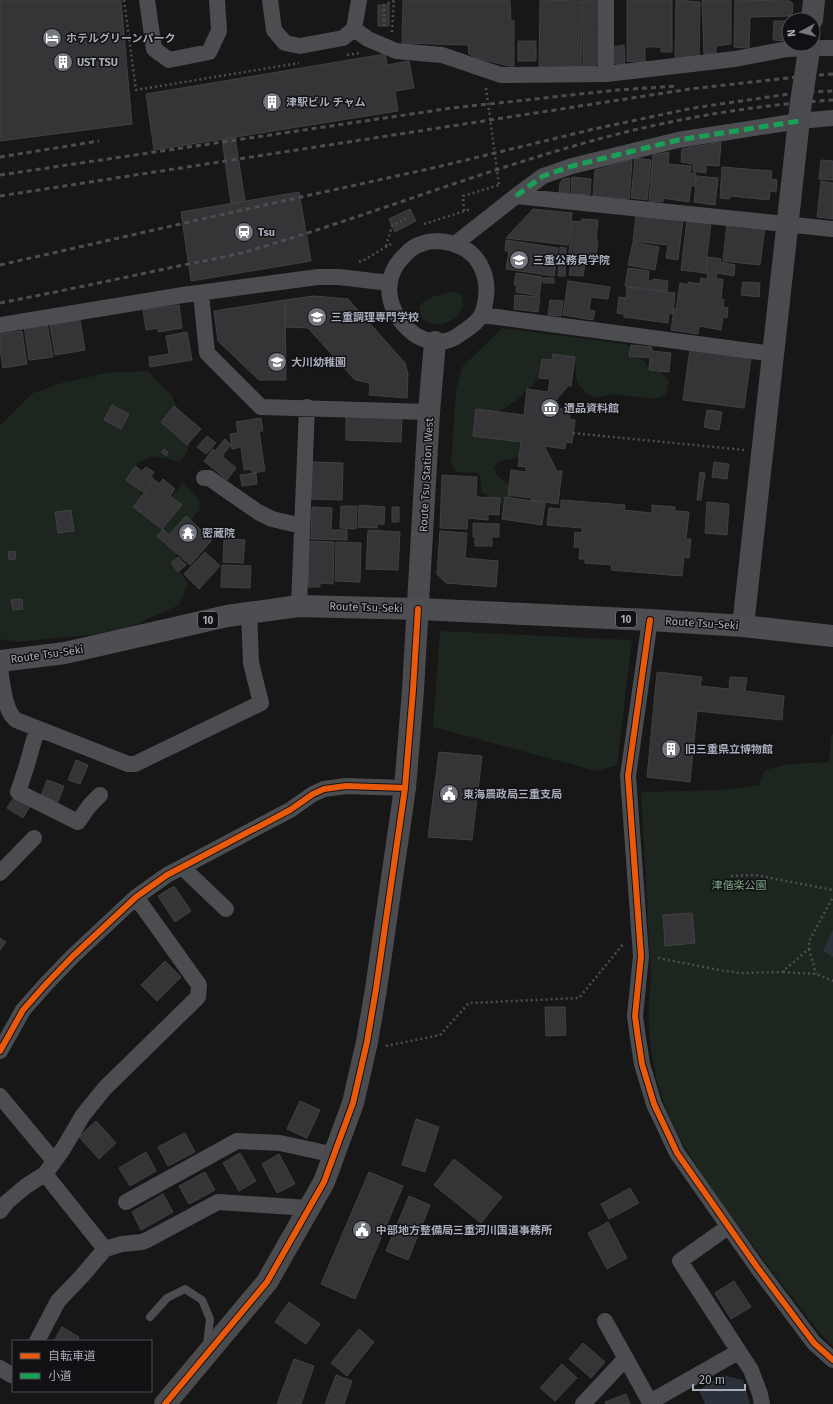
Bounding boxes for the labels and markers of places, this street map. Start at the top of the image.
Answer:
hotel icon: ホテルグリーンパーク [41,27,63,49]
place label: ホテルグリーンパーク [66,32,175,45]
building icon: UST TSU [52,51,74,73]
place label: UST TSU [77,56,118,69]
building icon: 津駅ビル チャム [261,91,283,113]
place label: 津駅ビル チャム [286,96,366,109]
station icon: Tsu [233,221,255,243]
place label: Tsu [258,226,275,239]
school or university icon: 三重公務員学院 [508,249,530,271]
place label: 三重公務員学院 [533,254,610,267]
school or university icon: 三重調理専門学校 [306,306,328,328]
place label: 三重調理専門学校 [331,311,419,324]
school or university icon: 大川幼稚園 [266,351,288,373]
place label: 大川幼稚園 [291,356,346,369]
museum icon: 遺品資料館 [539,397,561,419]
place label: 遺品資料館 [564,402,619,415]
temple icon: 密蔵院 [177,522,199,544]
place label: 密蔵院 [202,527,235,540]
building icon: 旧三重県立博物館 [660,738,682,760]
place label: 旧三重県立博物館 [685,743,773,756]
public building icon: 東海農政局三重支局 [438,783,460,805]
place label: 東海農政局三重支局 [463,788,562,801]
public building icon: 中部地方整備局三重河川国道事務所 [351,1219,373,1241]
place label: 中部地方整備局三重河川国道事務所 [376,1224,552,1237]

